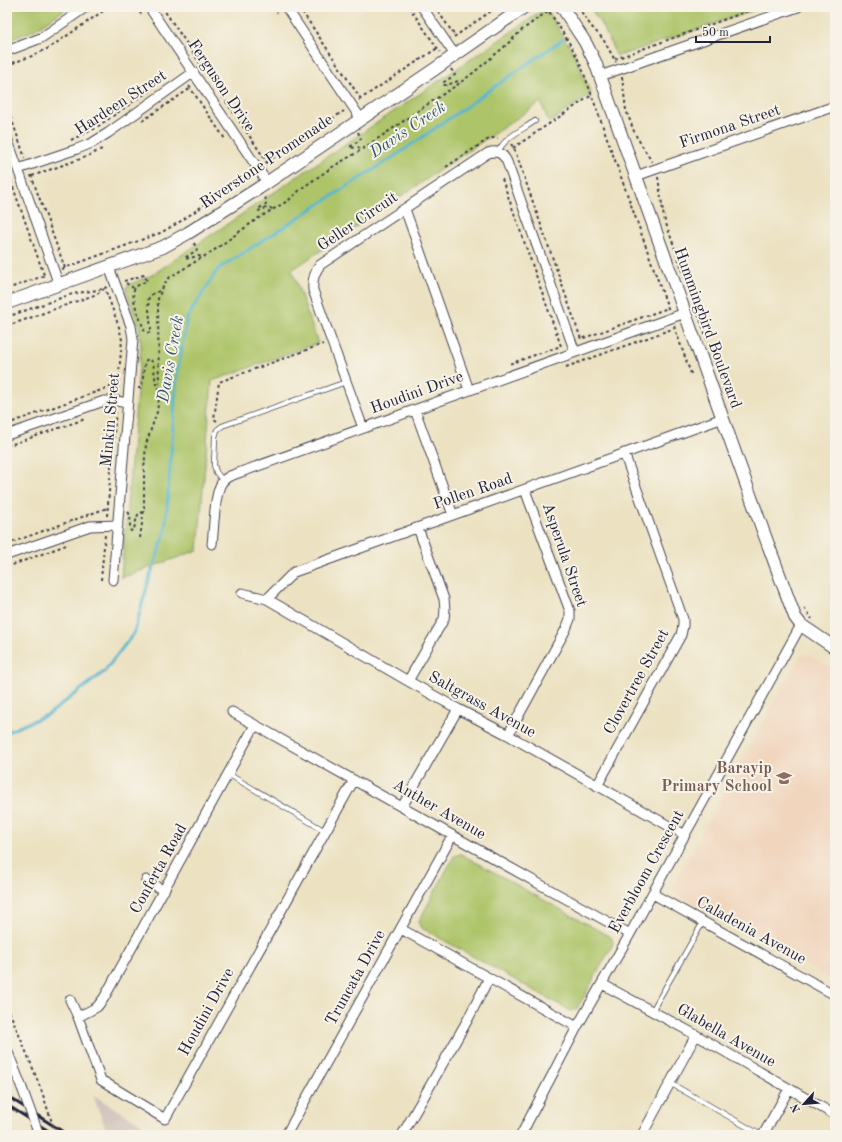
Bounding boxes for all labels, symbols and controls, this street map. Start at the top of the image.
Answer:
scale bar [696,18,770,44]
text: 50 m [702,26,729,39]
street label: Ferguson Drive [184,37,258,135]
street label: Hardeen Street [72,67,170,138]
water label: Davis Creek [366,98,449,162]
street label: Firmona Street [677,102,783,152]
street label: Riverstone Promenade [198,112,336,212]
street label: Geller Circuit [315,189,401,255]
street label: Hummingbird Boulevard [670,245,744,411]
water label: Davis Creek [155,314,187,405]
street label: Houdini Drive [368,369,466,417]
street label: Minkin Street [99,372,123,468]
street label: Pollen Road [431,471,515,513]
street label: Asperula Street [539,501,589,610]
street label: Clovertree Street [601,626,673,737]
street label: Saltgrass Avenue [426,669,538,741]
place label: Barayip Primary School [661,761,772,795]
school or university icon: Barayip Primary School [775,769,793,787]
street label: Anther Avenue [390,777,488,843]
street label: Everbloom Crescent [606,807,688,936]
street label: Conferta Road [128,821,190,917]
street label: Caladenia Avenue [693,894,809,968]
street label: Truncata Drive [323,928,389,1028]
street label: Houdini Drive [176,965,238,1059]
street label: Glabella Avenue [674,1001,778,1071]
north arrow [784,1084,824,1124]
text: N [789,1101,803,1114]

